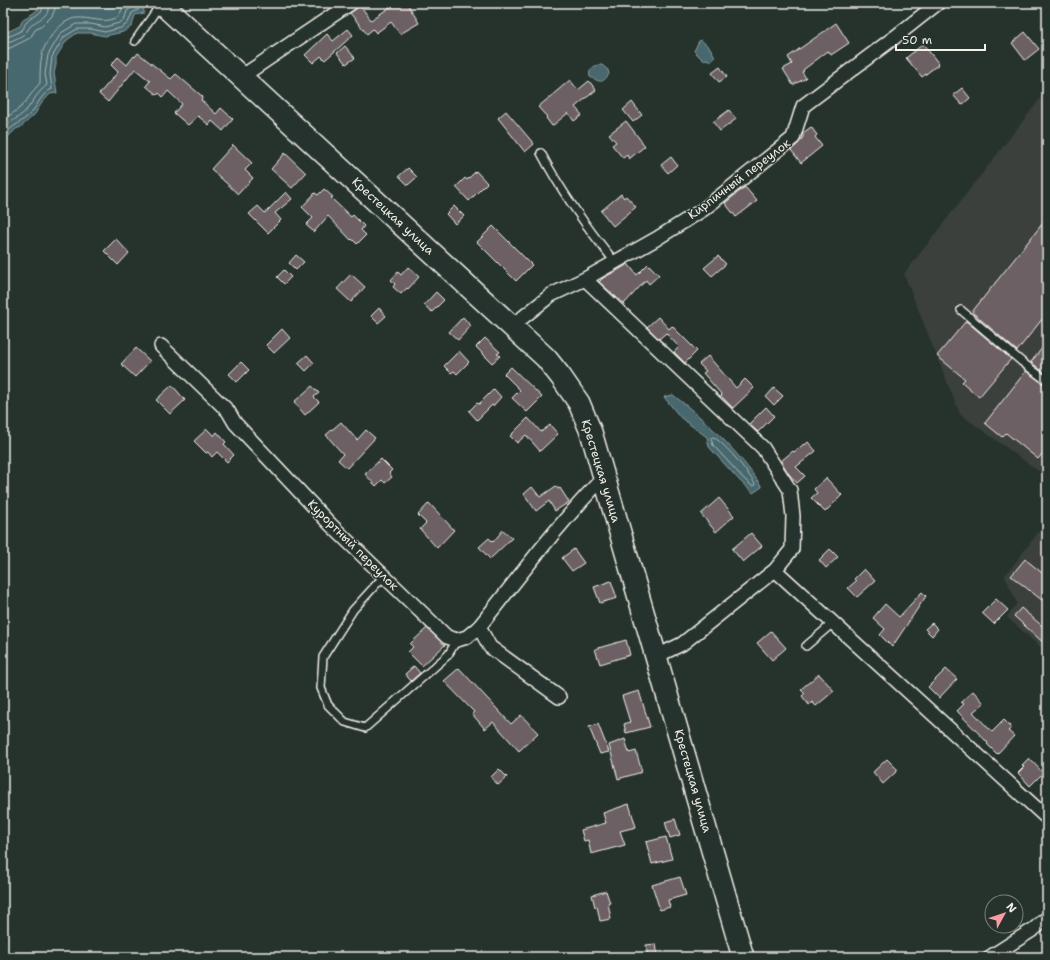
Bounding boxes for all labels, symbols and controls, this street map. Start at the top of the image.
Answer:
scale bar [896,26,985,52]
text: 50 m [902,32,932,48]
street label: Кирпичный переулок [685,135,794,223]
street label: Крестецкая улица [348,174,438,259]
street label: Крестецкая улица [578,418,624,525]
street label: Курортный переулок [304,496,402,594]
street label: Крестецкая улица [671,727,716,835]
north arrow [984,894,1024,934]
text: N [1003,900,1020,916]

